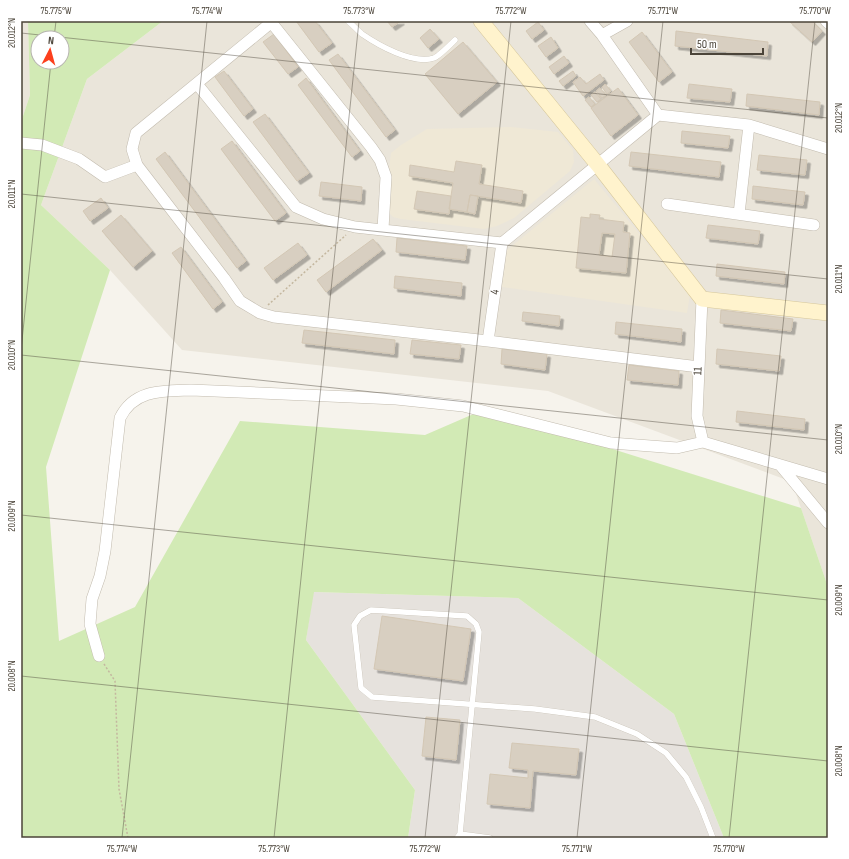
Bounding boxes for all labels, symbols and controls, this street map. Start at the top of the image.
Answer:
text: 75.775°W [40,5,72,17]
text: 75.774°W [192,5,223,17]
text: 75.773°W [343,5,375,17]
text: 75.772°W [495,5,527,17]
text: 75.771°W [648,5,679,17]
text: 75.770°W [799,5,831,17]
text: 20.012°N [6,18,18,48]
north arrow [30,30,70,70]
scale bar [691,30,763,56]
text: N [47,34,55,47]
text: 50 m [697,37,717,52]
text: 20.012°N [833,103,845,133]
text: 20.011°N [6,180,18,208]
text: 20.011°N [833,265,845,293]
street label: 4 [487,288,503,296]
text: 20.010°N [6,340,18,370]
street label: 11 [690,366,706,375]
text: 20.010°N [833,424,845,454]
text: 20.009°N [6,500,18,532]
text: 20.009°N [833,584,845,616]
text: 20.008°N [6,660,18,692]
text: 20.008°N [833,745,845,777]
text: 75.774°W [107,843,138,855]
text: 75.773°W [258,843,290,855]
text: 75.772°W [409,843,441,855]
text: 75.771°W [562,843,593,855]
text: 75.770°W [713,843,745,855]

